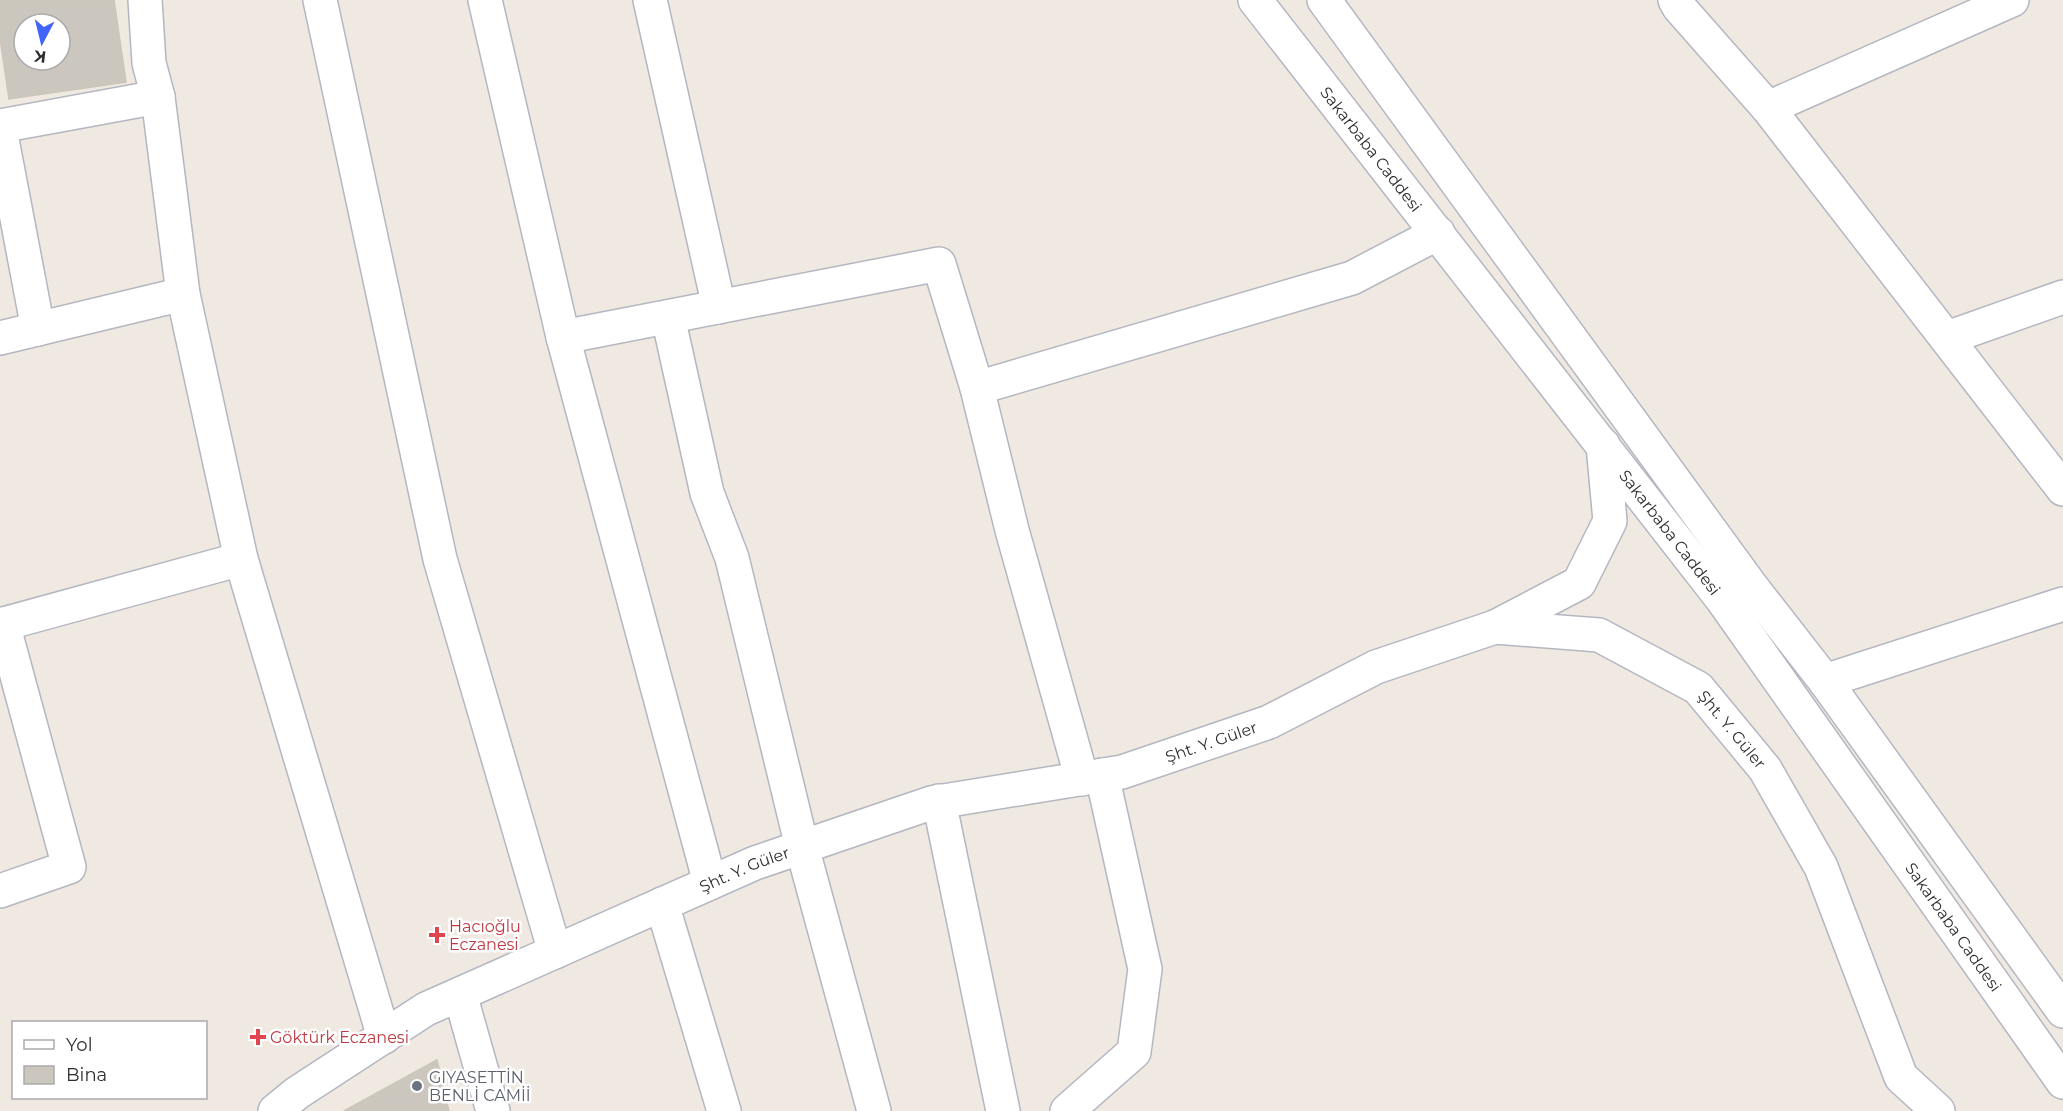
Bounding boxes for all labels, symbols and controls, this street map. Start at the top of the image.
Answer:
north arrow [12,12,72,72]
text: K [32,46,47,67]
street label: Sakarbaba Caddesi [1316,83,1425,216]
street label: Sakarbaba Caddesi [1615,466,1724,599]
street label: Şht. Y. Güler [1694,687,1770,772]
street label: Şht. Y. Güler [1163,718,1260,767]
street label: Şht. Y. Güler [696,843,792,897]
street label: Sakarbaba Caddesi [1901,859,2005,995]
place label: Hacıoğlu Eczanesi [449,917,521,954]
marker: Hacıoğlu Eczanesi [430,928,444,942]
legend [12,1021,207,1099]
place label: Göktürk Eczanesi [270,1028,409,1047]
marker: Göktürk Eczanesi [251,1030,265,1044]
text: Yol [66,1034,92,1056]
text: Bina [66,1064,107,1086]
place label: GIYASETTİN BENLİ CAMİİ [429,1068,531,1105]
marker: GIYASETTİN BENLİ CAMİİ [410,1079,424,1093]

